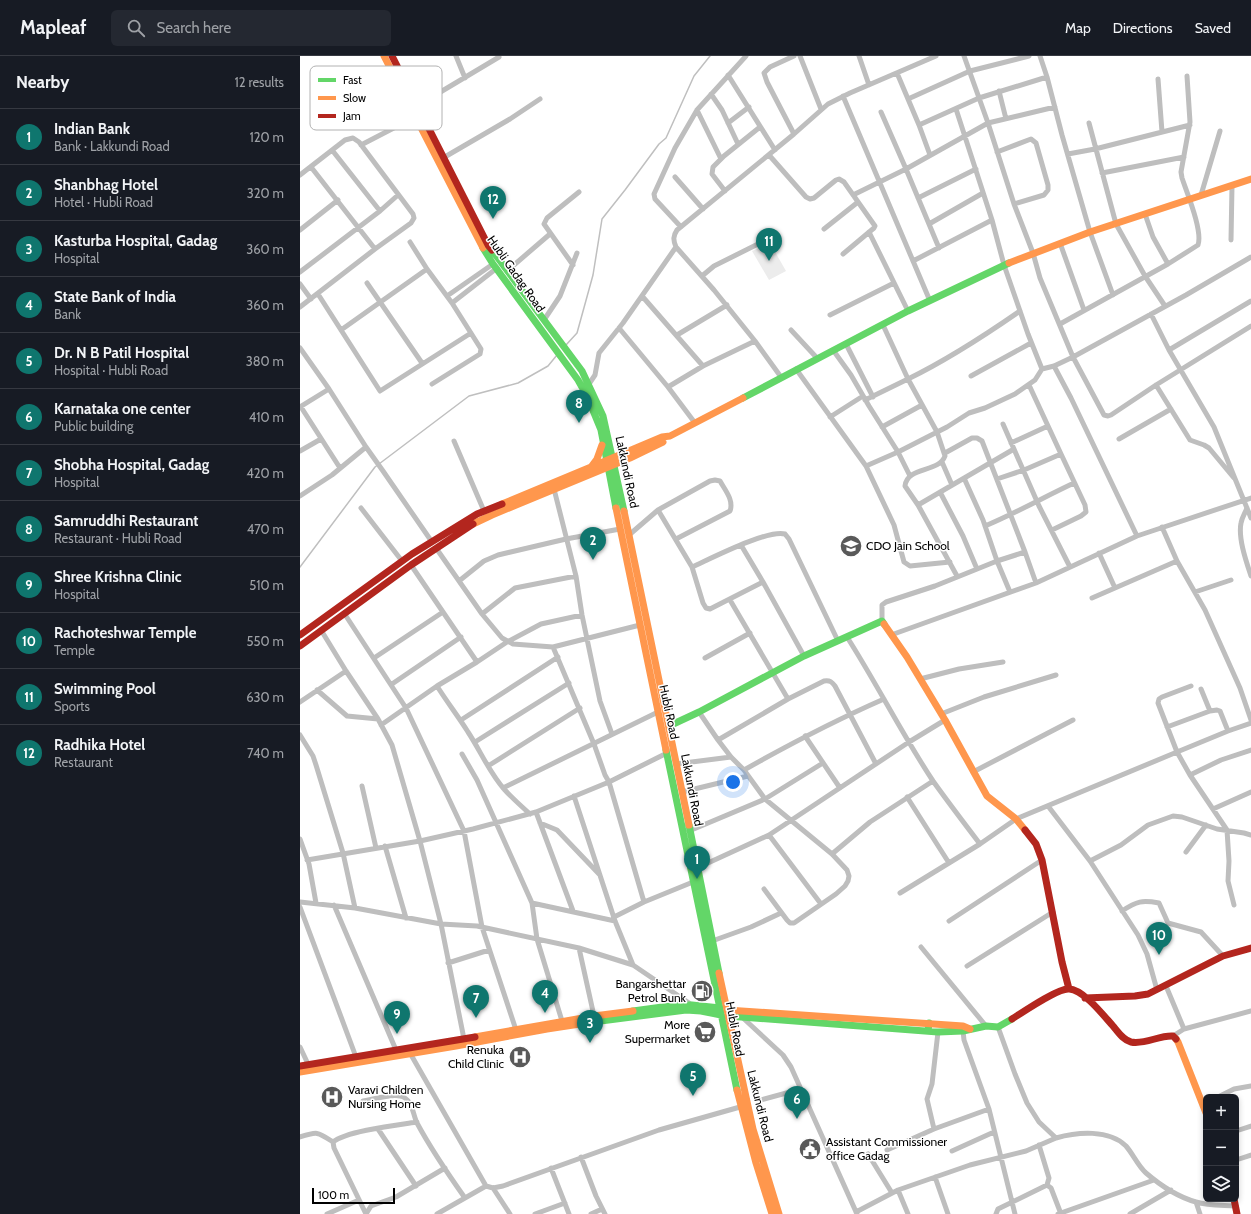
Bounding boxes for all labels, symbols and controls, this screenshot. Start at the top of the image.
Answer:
search box [111,10,391,46]
text: Mapleaf [20,16,87,39]
icon: search [125,17,147,39]
text: Search here [157,19,231,37]
text: Map [1065,19,1091,37]
text: Directions [1113,19,1173,37]
text: Saved [1195,19,1231,37]
legend [310,66,442,130]
text: Nearby [16,72,69,92]
text: Fast [343,73,362,87]
text: 12 results [234,74,284,90]
text: Slow [343,91,366,105]
text: Jam [342,109,361,123]
text: Indian Bank [54,120,130,138]
text: 1 [27,129,31,145]
text: 120 m [250,129,284,145]
text: Bank · Lakkundi Road [54,138,170,154]
text: Shanbhag Hotel [54,176,158,194]
text: 2 [26,185,32,201]
text: 320 m [247,185,284,201]
pin: 12 [480,186,506,219]
text: Hotel · Hubli Road [54,194,153,210]
pin: 11 [756,228,782,261]
text: Kasturba Hospital, Gadag [54,232,217,250]
street label: Hubli Gadag Road [484,232,548,315]
text: 3 [25,241,33,257]
text: 360 m [246,241,284,257]
text: Hospital [54,250,99,266]
text: State Bank of India [54,288,176,306]
text: 4 [25,297,33,313]
text: 360 m [246,297,284,313]
text: Bank [54,306,81,322]
text: Dr. N B Patil Hospital [54,344,189,362]
text: 5 [26,353,32,369]
text: 380 m [246,353,284,369]
text: Hospital · Hubli Road [54,362,168,378]
pin: 8 [566,390,592,423]
text: Karnataka one center [54,400,191,418]
text: 6 [25,409,33,425]
text: 410 m [249,409,284,425]
text: Public building [54,418,134,434]
street label: Lakkundi Road [613,434,642,509]
text: Shobha Hospital, Gadag [54,456,209,474]
text: 7 [26,465,32,481]
text: 420 m [246,465,284,481]
text: Hospital [54,474,99,490]
text: Samruddhi Restaurant [54,512,199,530]
text: 8 [25,521,33,537]
text: 470 m [247,521,284,537]
pin: 2 [580,527,606,560]
text: Restaurant · Hubli Road [54,530,182,546]
school or university icon: CDO Jain School [838,533,864,559]
place label: CDO Jain School [866,538,950,553]
text: Shree Krishna Clinic [54,568,182,586]
text: 9 [25,577,33,593]
text: 510 m [249,577,284,593]
text: Hospital [54,586,99,602]
text: Rachoteshwar Temple [54,624,196,642]
text: 10 [22,633,36,649]
text: 550 m [247,633,284,649]
text: Temple [54,642,95,658]
text: Swimming Pool [54,680,156,698]
street label: Hubli Road [656,683,683,741]
text: 11 [24,689,34,705]
text: 630 m [246,689,284,705]
text: Sports [54,698,90,714]
text: Radhika Hotel [54,736,145,754]
text: 12 [23,745,35,761]
text: 740 m [247,745,284,761]
street label: Lakkundi Road [678,752,707,827]
text: Restaurant [54,754,113,770]
your location [723,772,743,792]
pin: 1 [684,846,710,879]
pin: 10 [1146,922,1172,955]
place label: Bangarshettar Petrol Bunk [616,976,687,1005]
fuel station icon: Bangarshettar Petrol Bunk [689,978,715,1004]
pin: 4 [532,980,558,1013]
pin: 7 [463,985,489,1018]
street label: Hubli Road [723,1000,748,1058]
pin: 9 [384,1001,410,1034]
pin: 3 [577,1010,603,1043]
place label: More Supermarket [625,1017,690,1046]
supermarket icon: More Supermarket [692,1019,718,1045]
place label: Renuka Child Clinic [448,1042,505,1071]
hospital icon: Renuka Child Clinic [507,1044,533,1070]
pin: 5 [680,1063,706,1096]
street label: Lakkundi Road [744,1068,777,1143]
place label: Varavi Children Nursing Home [348,1082,424,1111]
hospital icon: Varavi Children Nursing Home [319,1084,345,1110]
pin: 6 [784,1086,810,1119]
map controls [1203,1094,1239,1202]
button: + [1203,1094,1239,1130]
button: − [1203,1130,1239,1166]
place label: Assistant Commissioner office Gadag [826,1134,947,1163]
public building icon: Assistant Commissioner office Gadag [797,1136,823,1162]
button: layers [1203,1166,1239,1202]
scale bar [312,1186,395,1205]
text: 100 m [318,1188,349,1202]

